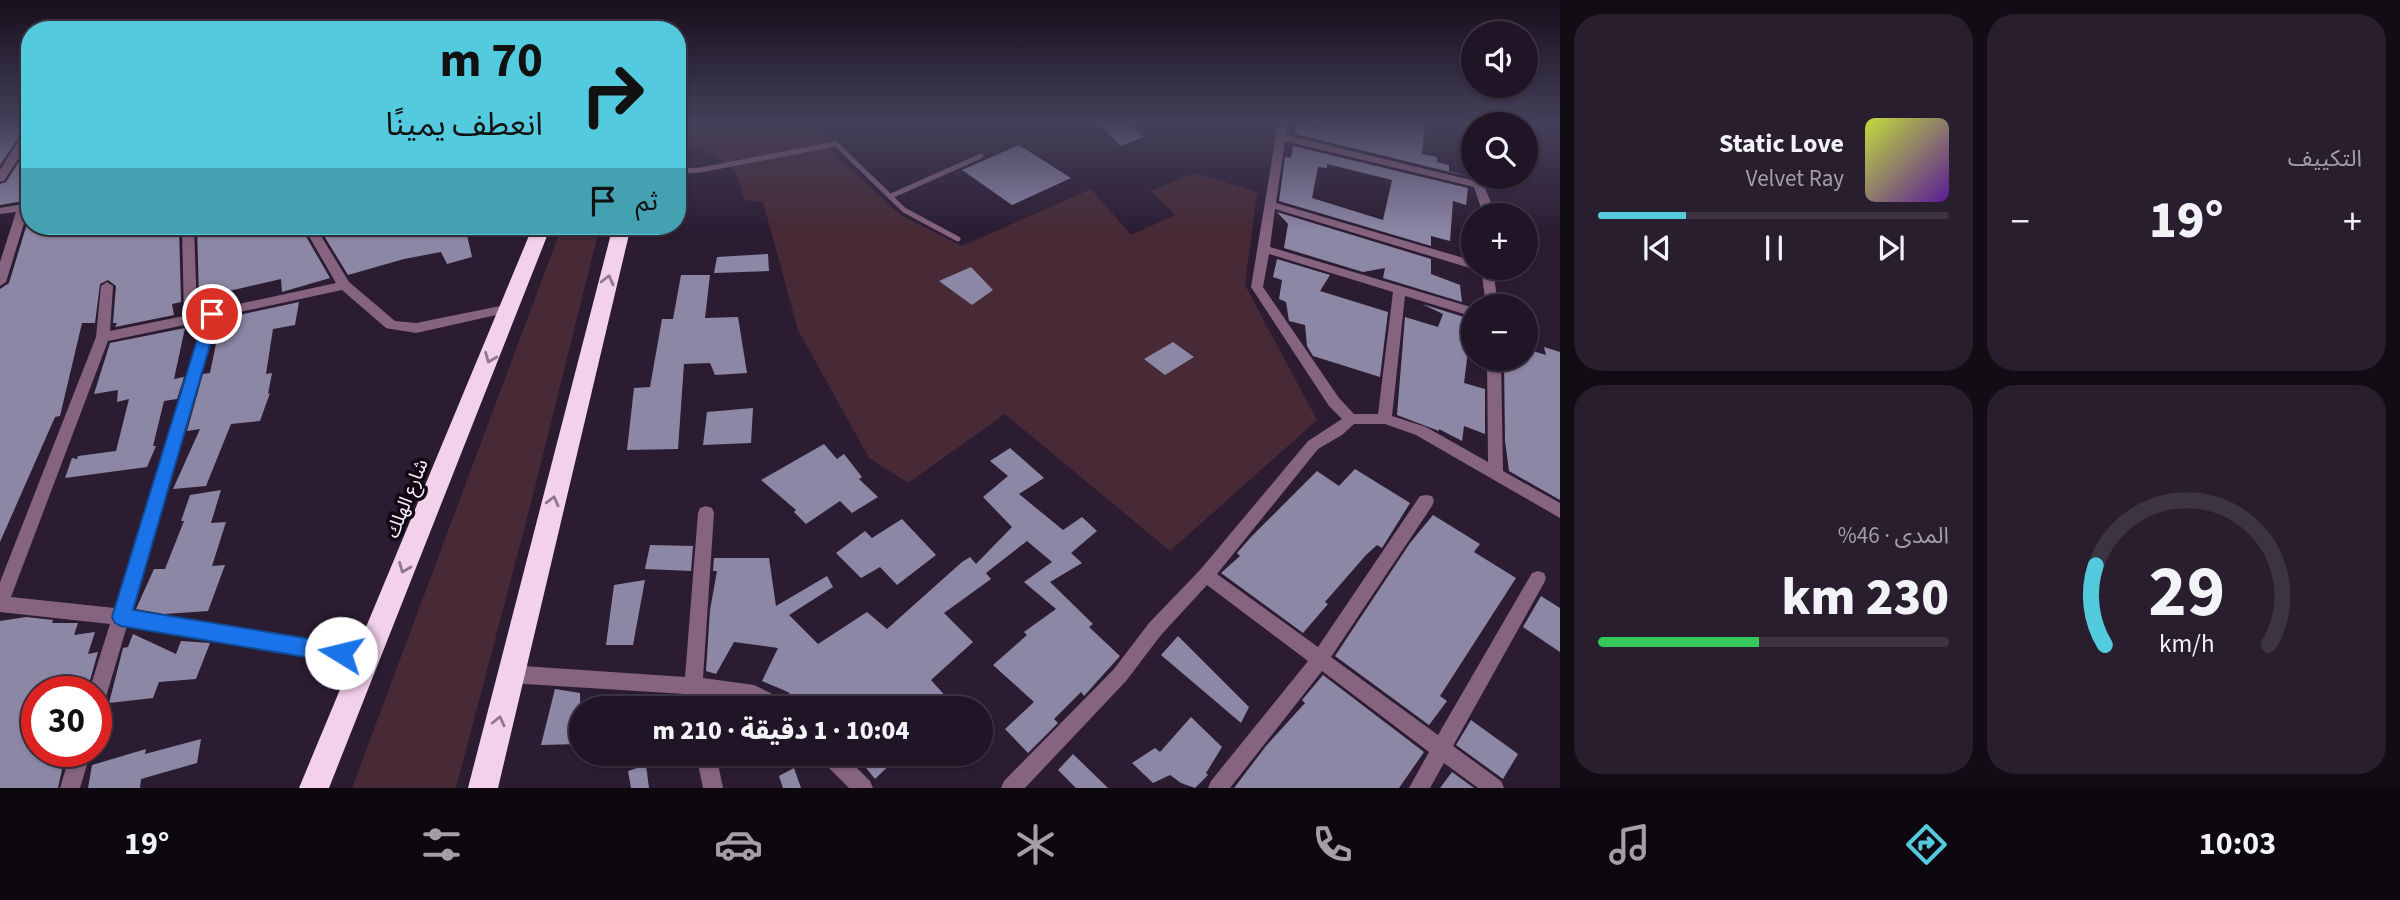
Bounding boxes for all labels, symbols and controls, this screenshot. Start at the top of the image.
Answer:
map controls [1461,21,1538,371]
button: sound [1461,21,1538,98]
text: 70 m [439,26,543,96]
icon: right [567,49,658,140]
text: انعطف يمينًا [386,102,543,148]
button: search [1461,112,1538,189]
text: Static Love [1719,125,1844,162]
text: التكييف [2288,142,2362,175]
text: Velvet Ray [1746,162,1844,195]
icon: arrive [584,182,622,220]
text: ثم [636,183,658,220]
text: 19° [2149,184,2224,258]
text: − [2011,195,2030,249]
text: + [2343,195,2362,249]
button: + [1461,203,1538,280]
icon: previous [1638,229,1676,267]
icon: pause [1755,229,1793,267]
icon: next [1872,229,1910,267]
one-way arrow [600,274,614,286]
pin [182,284,242,344]
button: − [1461,294,1538,371]
icon: arrive [193,295,231,333]
one-way arrow [484,350,498,363]
street label: شارع الهلك [379,455,435,542]
one-way arrow [545,495,559,507]
text: المدى · 46% [1838,519,1949,552]
text: 29 [2148,541,2225,645]
text: 230 km [1781,561,1949,635]
one-way arrow [399,562,413,574]
position arrow [304,616,378,690]
text: km/h [2159,626,2214,662]
speed limit sign: 30 [21,676,112,767]
text: 10:04 · 1 دقيقة · 210 m [653,712,909,749]
one-way arrow [490,716,505,728]
icon: filters [417,820,466,869]
icon: car [714,820,763,869]
icon: climate [1011,820,1060,869]
icon: phone [1308,820,1357,869]
icon: music [1605,820,1654,869]
icon: directions [1902,820,1951,869]
text: 19° [124,821,170,867]
text: 10:03 [2199,821,2276,867]

